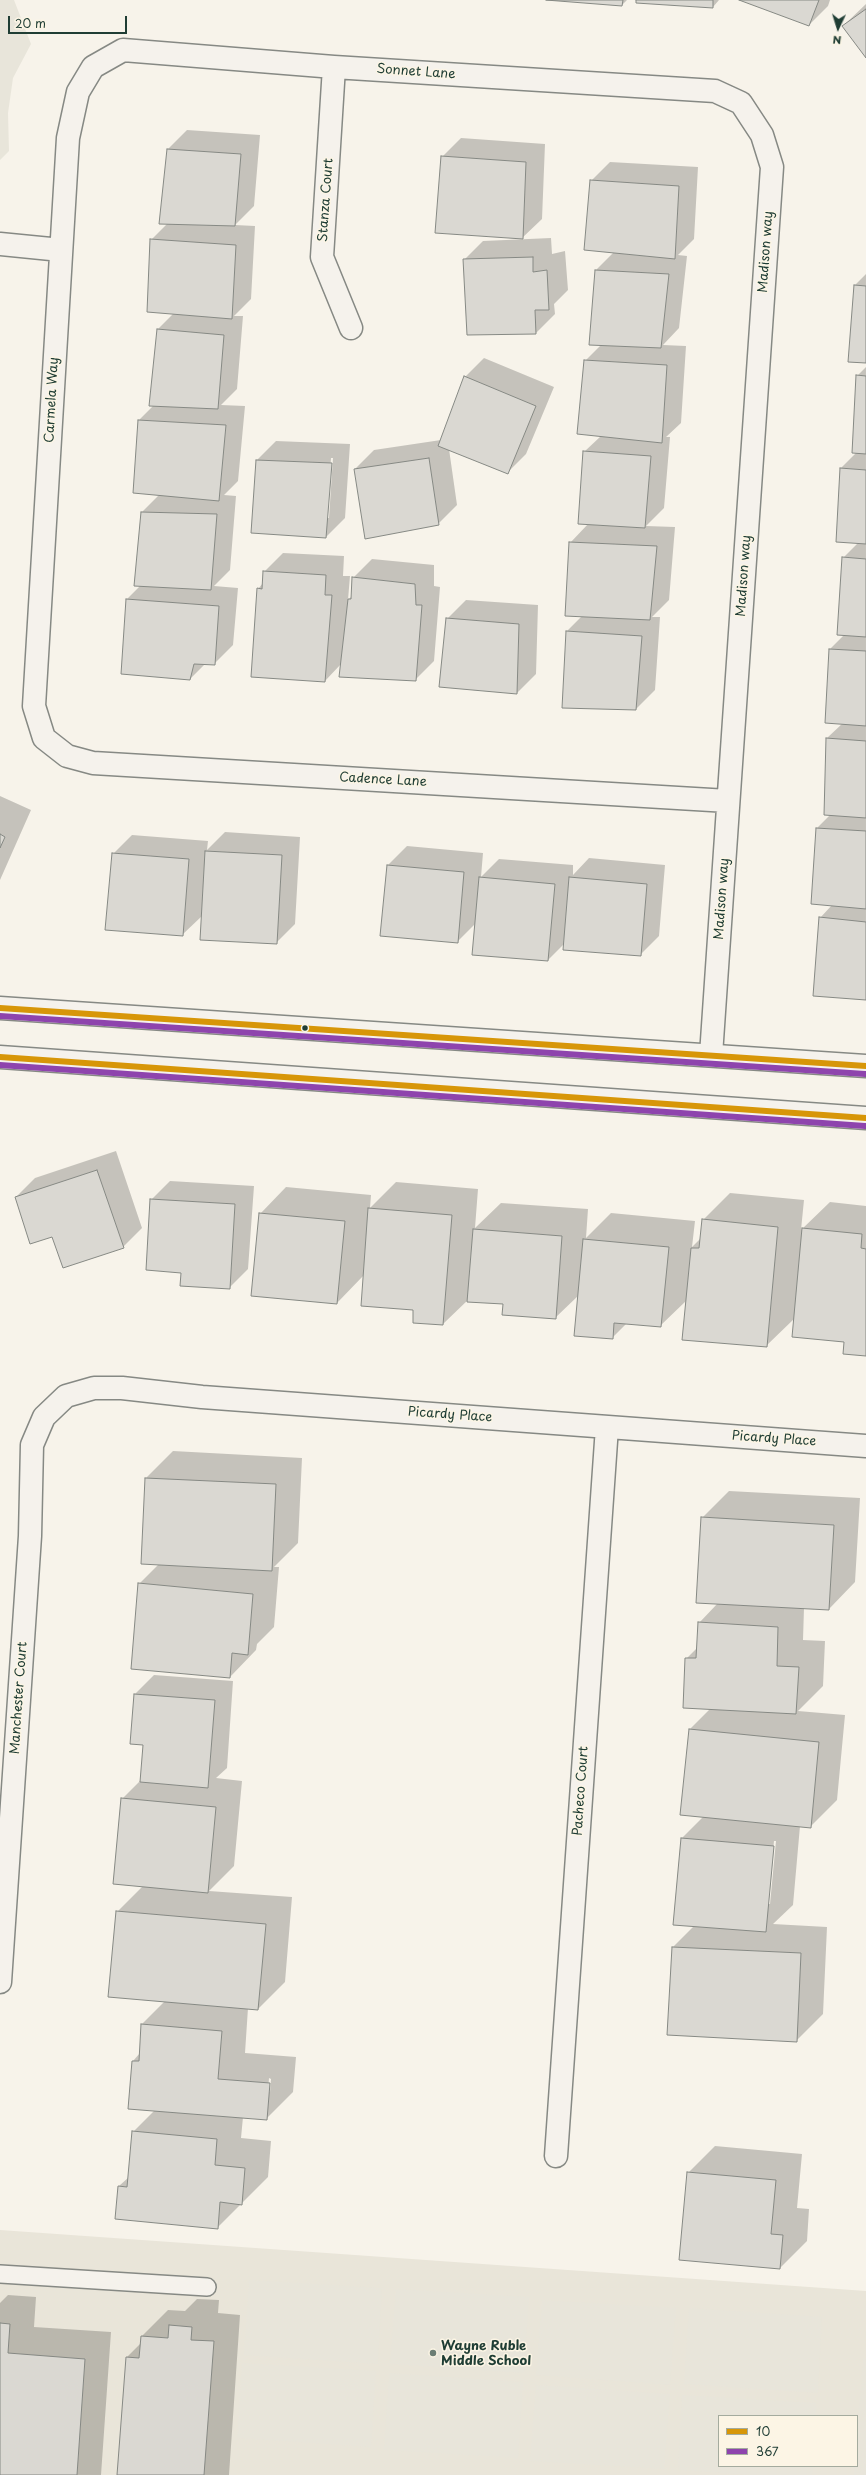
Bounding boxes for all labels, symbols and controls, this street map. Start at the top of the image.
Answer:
scale bar [10,8,129,34]
north arrow [818,8,858,48]
text: 20 m [15,14,46,32]
text: N [832,32,842,49]
street label: Sonnet Lane [376,61,456,83]
street label: Stanza Court [315,158,337,242]
street label: Madison way [755,211,777,293]
street label: Carmela Way [42,357,62,443]
street label: Madison way [733,535,755,617]
street label: Cadence Lane [339,770,427,790]
street label: Madison way [711,858,733,940]
unlabelled marker [300,1023,310,1033]
street label: Picardy Place [407,1404,493,1426]
street label: Picardy Place [731,1428,817,1450]
street label: Manchester Court [7,1641,31,1755]
street label: Pacheco Court [570,1746,592,1836]
place label: Wayne Ruble Middle School [441,2338,531,2369]
marker: Wayne Ruble Middle School [428,2348,438,2358]
legend [718,2415,858,2467]
text: 10 [756,2422,770,2440]
text: 367 [756,2442,779,2460]

